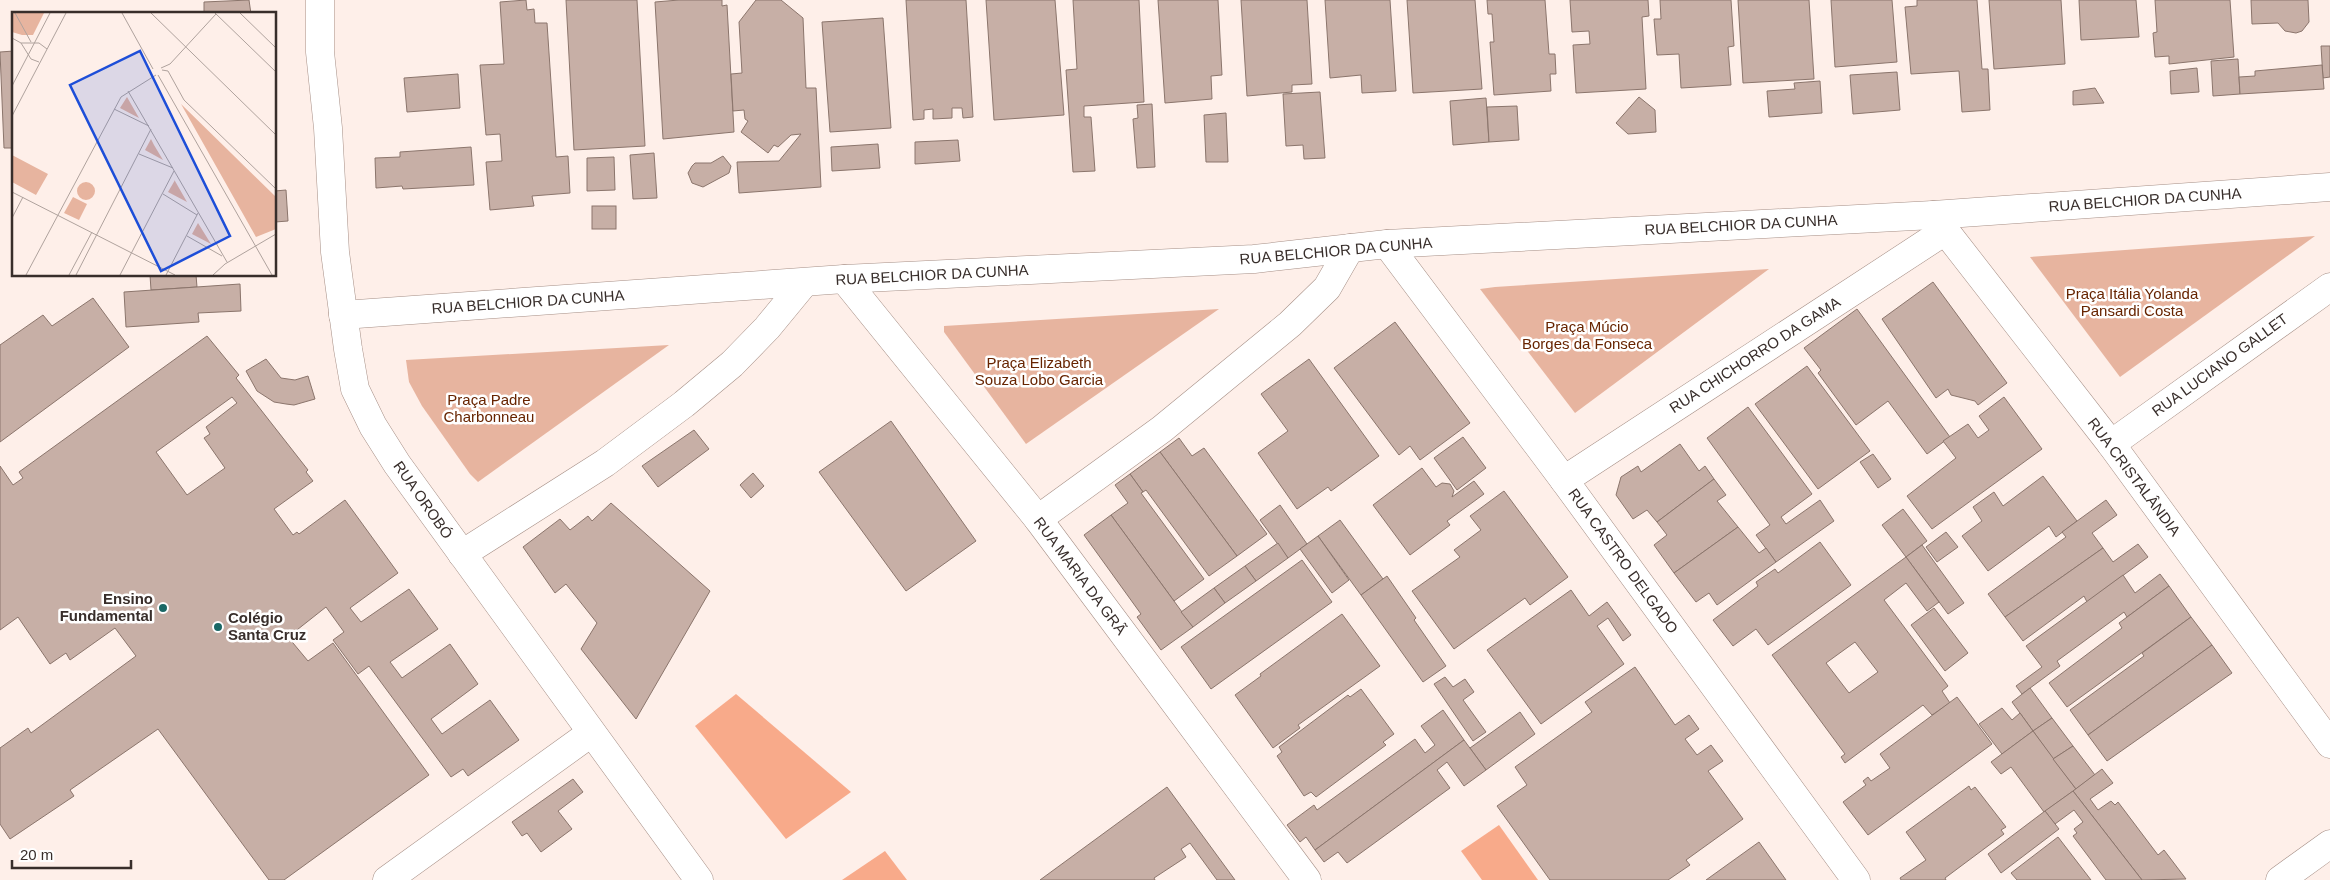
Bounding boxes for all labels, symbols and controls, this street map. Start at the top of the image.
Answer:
inset map [12,12,276,276]
street label: RUA BELCHIOR DA CUNHA [2048,184,2242,215]
street label: RUA BELCHIOR DA CUNHA [1644,211,1838,238]
street label: RUA BELCHIOR DA CUNHA [1239,234,1433,267]
street label: RUA BELCHIOR DA CUNHA [835,261,1029,288]
park label: Praça Itália Yolanda Pansardi Costa [2066,285,2199,319]
street label: RUA BELCHIOR DA CUNHA [431,286,625,317]
street label: RUA CHICHORRO DA GAMA [1666,293,1843,416]
street label: RUA LUCIANO GALLET [2149,310,2291,419]
park label: Praça Múcio Borges da Fonseca [1522,318,1653,352]
park label: Praça Elizabeth Souza Lobo Garcia [975,354,1104,388]
park label: Praça Padre Charbonneau [444,391,534,425]
street label: RUA CRISTALÂNDIA [2085,414,2184,539]
street label: RUA OROBÓ [390,458,456,542]
street label: RUA CASTRO DELGADO [1565,485,1682,637]
street label: RUA MARIA DA GRÃ [1031,514,1130,638]
place label: Ensino Fundamental [60,590,153,624]
marker: Ensino Fundamental [157,602,169,614]
place label: Colégio Santa Cruz [228,609,306,643]
marker: Colégio Santa Cruz [212,621,224,633]
scale bar [12,838,131,870]
text: 20 m [20,846,53,863]

